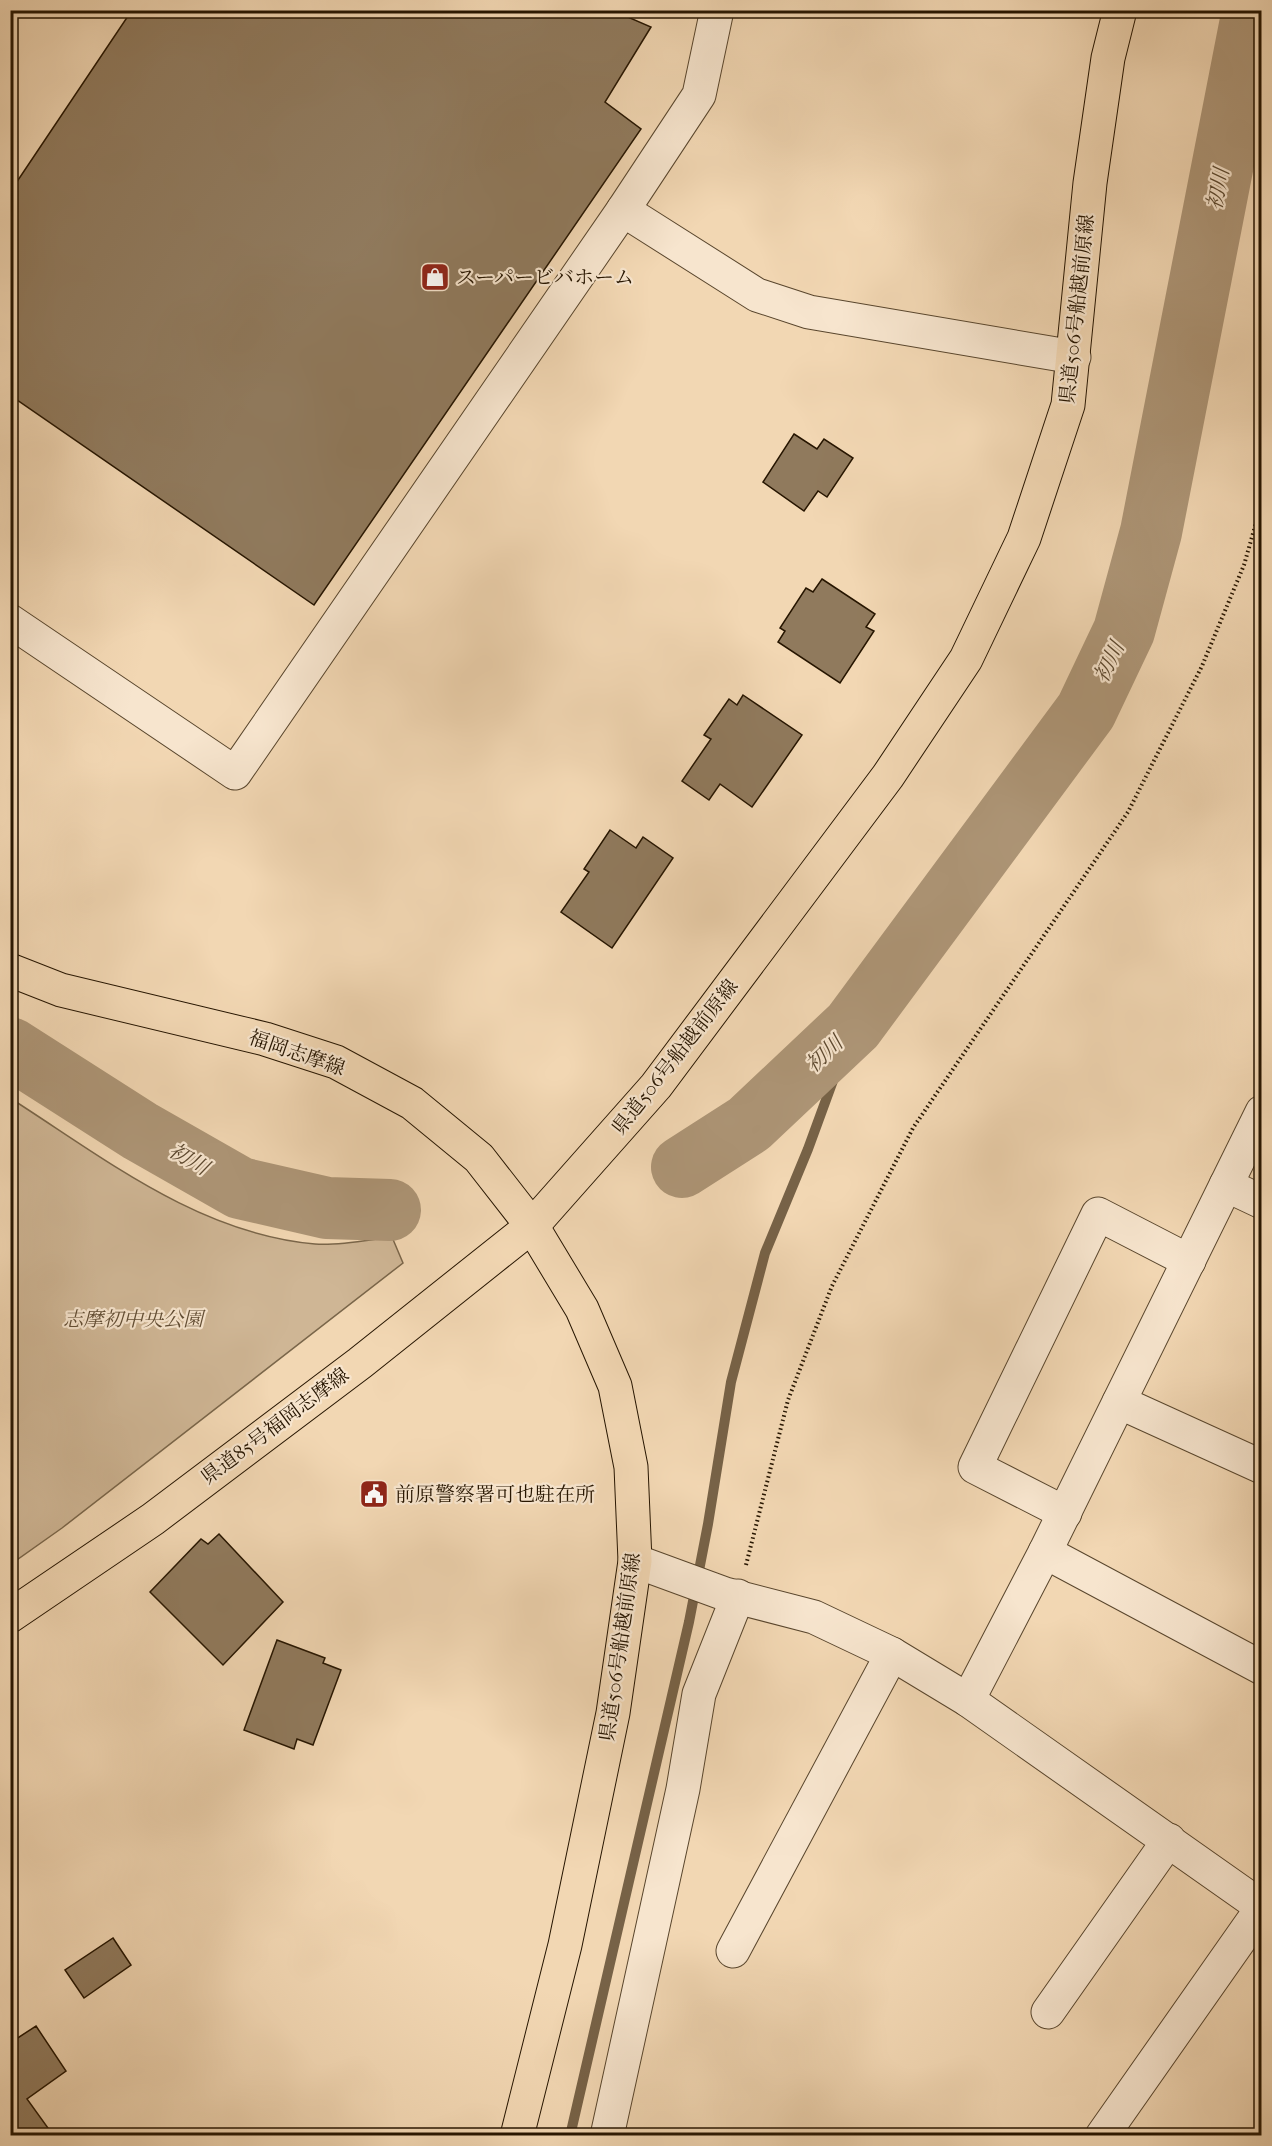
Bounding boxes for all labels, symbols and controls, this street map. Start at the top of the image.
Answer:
water label: 初川 [1202,164,1234,212]
street label: 県道506号船越前原線 [1056,213,1098,405]
shop icon: スーパービバホーム [419,261,451,293]
place label: スーパービバホーム [456,266,634,289]
water label: 初川 [1089,636,1130,686]
street label: 県道506号船越前原線 [607,975,743,1139]
street label: 福岡志摩線 [246,1026,348,1080]
water label: 初川 [800,1030,849,1077]
water label: 初川 [165,1138,215,1181]
park label: 志摩初中央公園 [63,1308,206,1331]
street label: 県道85号福岡志摩線 [197,1363,353,1489]
public building icon: 前原警察署可也駐在所 [358,1478,390,1510]
place label: 前原警察署可也駐在所 [395,1483,595,1506]
street label: 県道506号船越前原線 [595,1551,645,1743]

